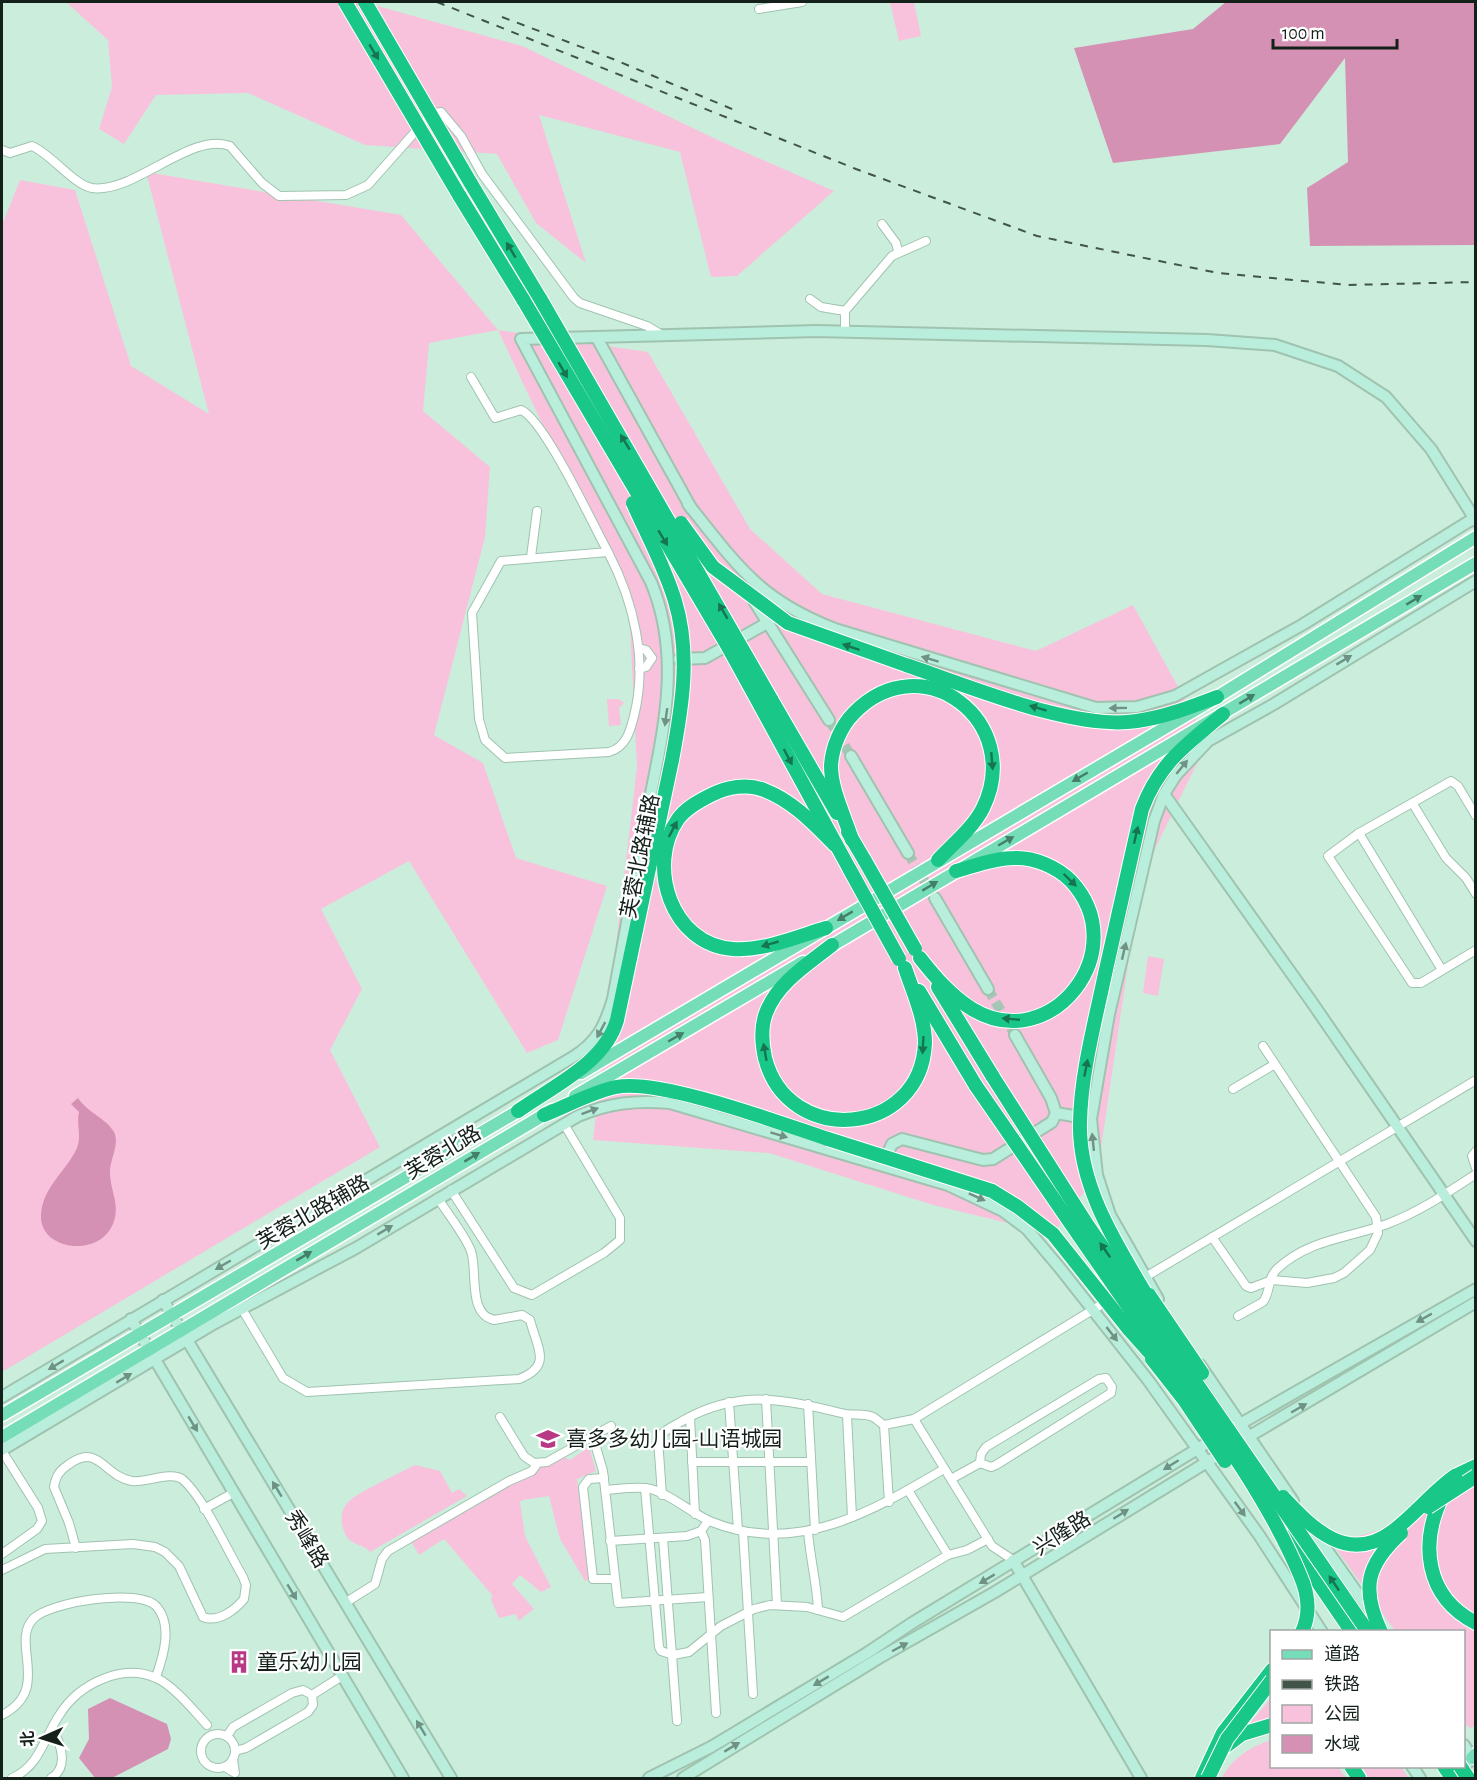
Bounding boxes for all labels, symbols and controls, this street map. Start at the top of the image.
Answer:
scale bar [1273,12,1398,50]
text: 100 m [1282,25,1325,43]
one-way arrow [369,44,380,60]
one-way arrow [505,242,516,258]
one-way arrow [558,362,569,378]
one-way arrow [619,434,630,450]
one-way arrow [657,530,668,546]
one-way arrow [1406,594,1422,605]
one-way arrow [718,602,728,619]
one-way arrow [842,641,860,651]
one-way arrow [921,653,939,663]
one-way arrow [1336,655,1353,665]
one-way arrow [1239,694,1255,705]
one-way arrow [1029,703,1047,712]
one-way arrow [1108,703,1127,712]
one-way arrow [661,707,670,726]
one-way arrow [783,749,793,766]
one-way arrow [987,751,997,770]
one-way arrow [1176,759,1189,775]
one-way arrow [1071,772,1088,782]
street label: 芙蓉北路辅路 [617,792,663,920]
one-way arrow [668,820,678,837]
one-way arrow [1132,826,1142,844]
one-way arrow [998,836,1015,846]
one-way arrow [1062,873,1076,887]
one-way arrow [922,880,938,891]
one-way arrow [837,911,853,922]
one-way arrow [761,940,779,949]
one-way arrow [1119,942,1129,960]
one-way arrow [1001,1014,1020,1023]
one-way arrow [596,1022,606,1039]
one-way arrow [668,1031,684,1042]
one-way arrow [919,1035,928,1054]
one-way arrow [760,1043,769,1062]
one-way arrow [1082,1058,1091,1077]
one-way arrow [581,1106,599,1116]
street label: 芙蓉北路 [401,1121,485,1183]
one-way arrow [770,1131,788,1140]
one-way arrow [1088,1133,1098,1152]
one-way arrow [464,1152,481,1162]
street label: 芙蓉北路辅路 [253,1171,373,1253]
one-way arrow [968,1193,986,1202]
one-way arrow [377,1225,393,1236]
one-way arrow [1099,1242,1111,1258]
one-way arrow [296,1251,313,1261]
one-way arrow [215,1259,231,1270]
one-way arrow [1416,1313,1433,1323]
one-way arrow [1106,1326,1119,1342]
one-way arrow [47,1359,64,1369]
one-way arrow [116,1372,132,1383]
one-way arrow [1291,1403,1308,1413]
one-way arrow [187,1416,198,1432]
school or university icon: 喜多多幼儿园-山语城园 [535,1426,561,1452]
place label: 喜多多幼儿园-山语城园 [566,1428,782,1450]
one-way arrow [1163,1459,1179,1470]
one-way arrow [272,1481,283,1497]
one-way arrow [1234,1500,1246,1516]
street label: 秀峰路 [281,1506,333,1572]
street label: 兴隆路 [1029,1507,1095,1559]
one-way arrow [1113,1509,1129,1520]
one-way arrow [979,1573,995,1584]
one-way arrow [1328,1576,1340,1592]
one-way arrow [287,1584,297,1601]
legend [1270,1630,1465,1768]
one-way arrow [892,1642,909,1652]
text: 道路 [1324,1644,1360,1664]
building icon: 童乐幼儿园 [226,1649,252,1675]
place label: 童乐幼儿园 [257,1651,362,1673]
text: 铁路 [1324,1674,1360,1694]
one-way arrow [813,1675,829,1686]
text: 公园 [1324,1705,1360,1724]
north arrow [12,1708,72,1768]
one-way arrow [415,1720,426,1736]
text: 北 [19,1730,36,1747]
text: 水域 [1324,1735,1360,1754]
one-way arrow [724,1741,740,1752]

